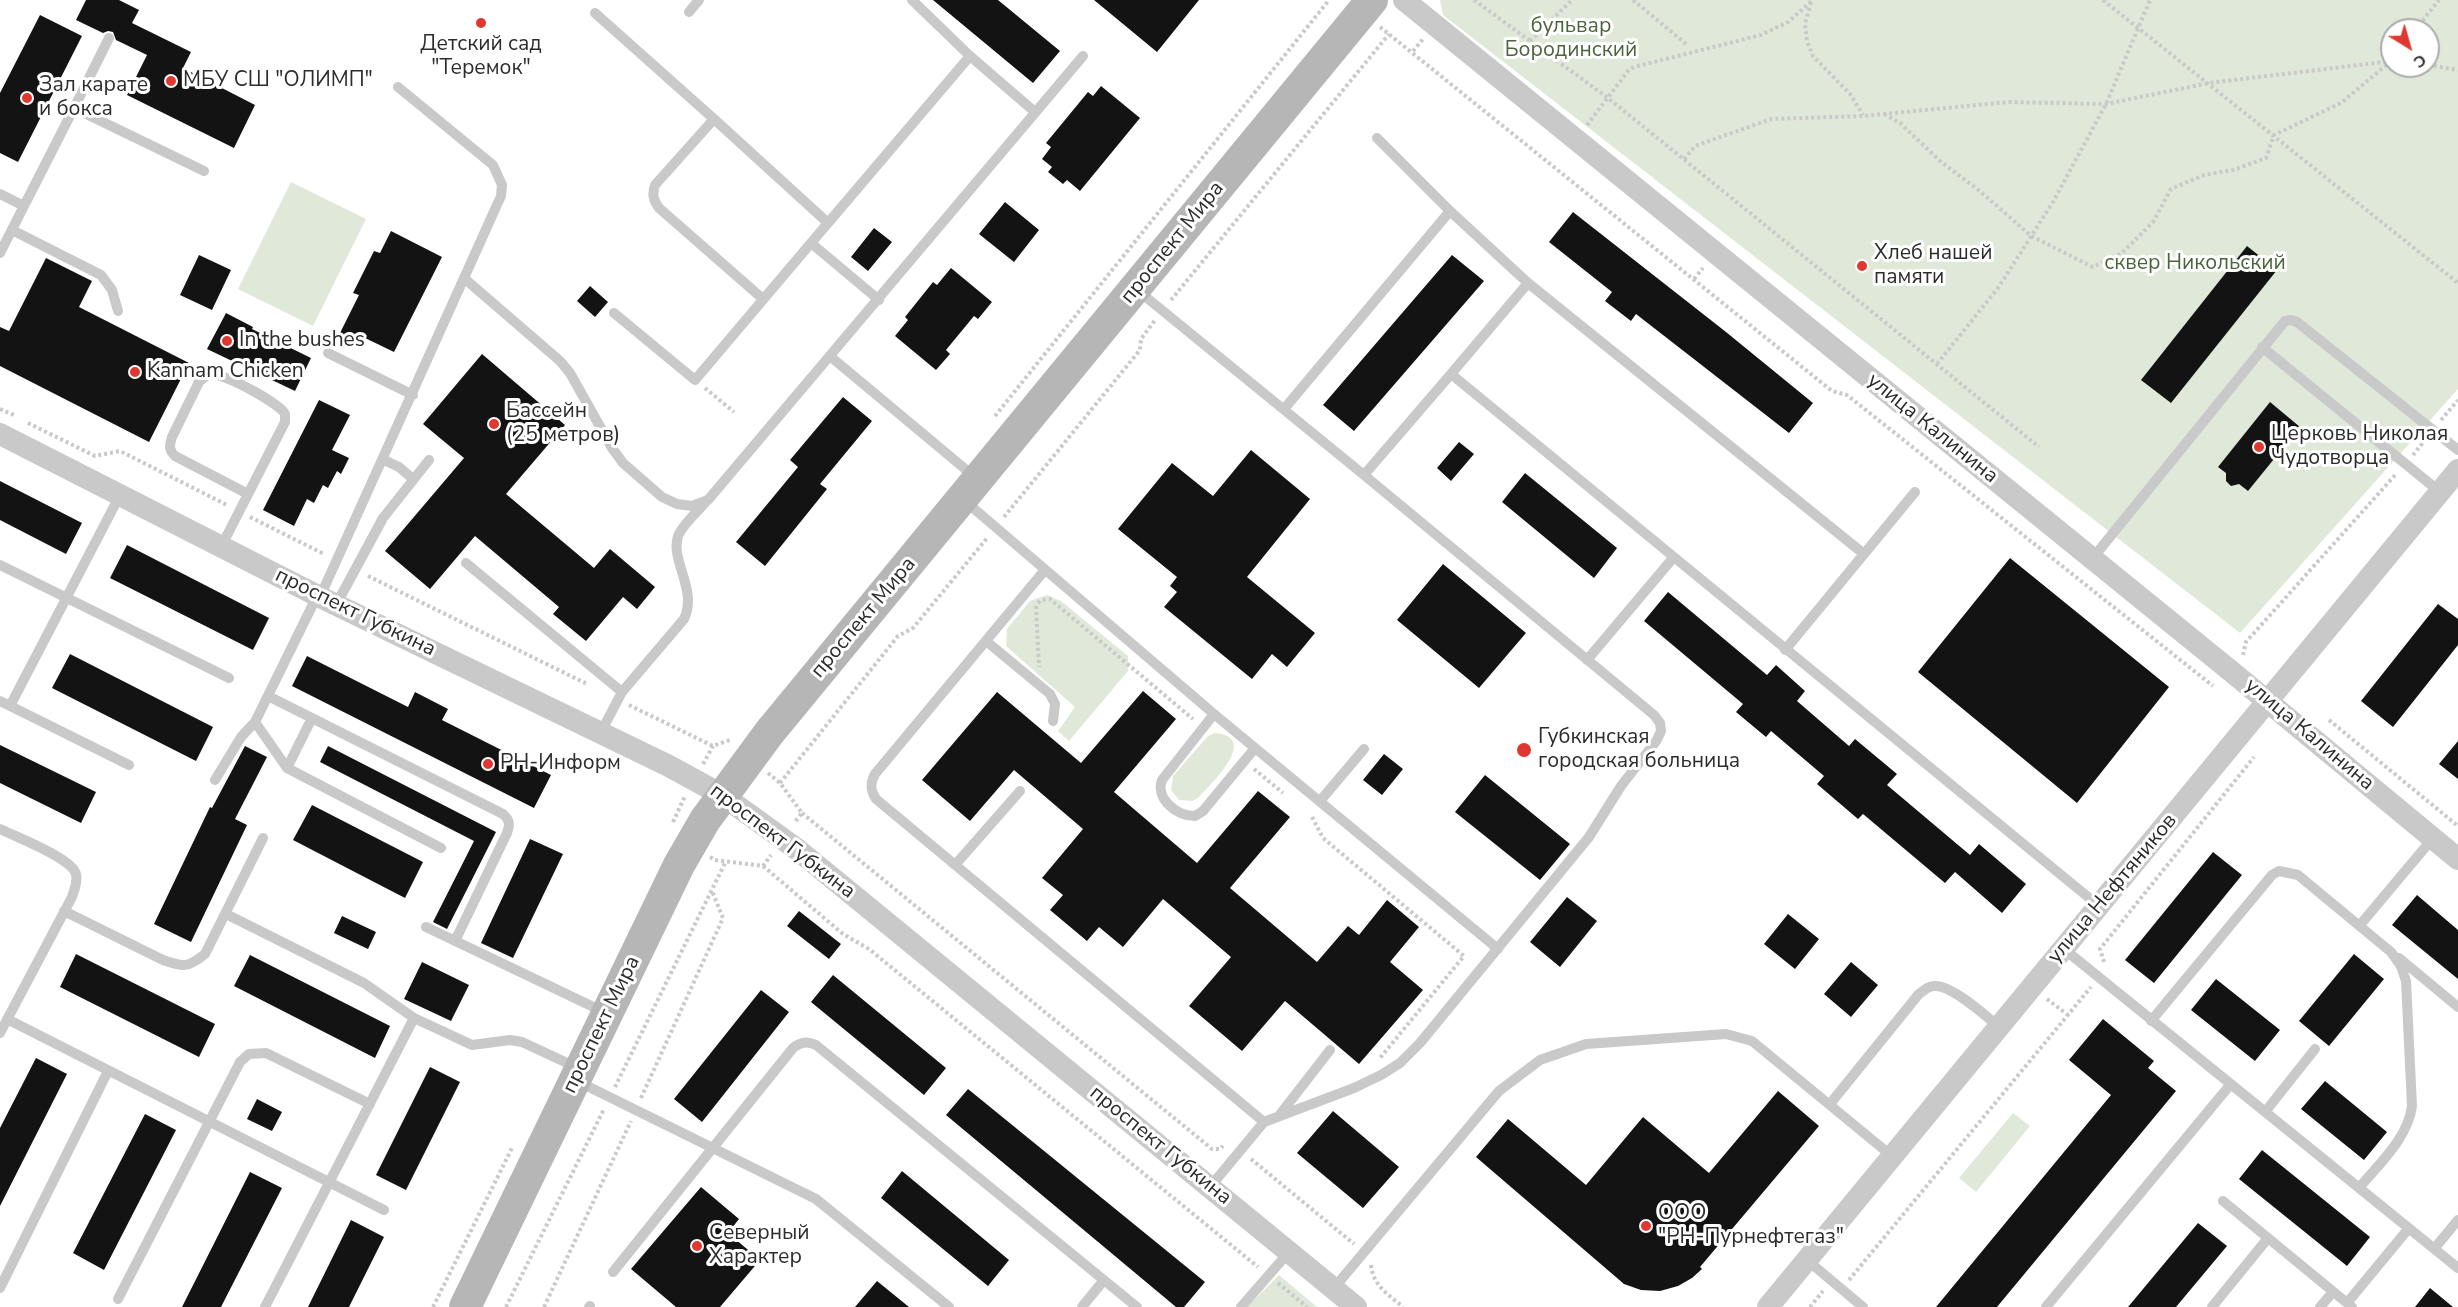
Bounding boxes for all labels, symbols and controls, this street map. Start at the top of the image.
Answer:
park label: бульвар Бородинский [1505,14,1637,64]
marker: Детский сад "Теремок" [474,16,488,30]
north arrow [2380,18,2440,78]
place label: Детский сад "Теремок" [420,32,542,82]
text: С [2409,49,2431,73]
place label: МБУ СШ "ОЛИМП" [183,68,373,94]
place label: Зал карате и бокса [39,73,148,123]
marker: МБУ СШ "ОЛИМП" [164,74,178,88]
marker: Зал карате и бокса [20,91,34,105]
street label: проспект Мира [1116,177,1230,309]
place label: Хлеб нашей памяти [1874,241,1992,291]
park label: сквер Никольский [2104,251,2286,277]
marker: Хлеб нашей памяти [1855,259,1869,273]
place label: In the bushes [239,328,365,354]
marker: In the bushes [220,334,234,348]
place label: Kannam Chicken [147,359,304,385]
marker: Kannam Chicken [128,365,142,379]
street label: улица Калинина [1861,368,2003,490]
place label: Бассейн (25 метров) [506,399,620,449]
marker: Бассейн (25 метров) [487,417,501,431]
place label: Церковь Николая Чудотворца [2271,422,2448,472]
marker: Церковь Николая Чудотворца [2252,440,2266,454]
street label: проспект Мира [806,552,922,684]
street label: проспект Губкина [271,563,439,663]
street label: улица Калинина [2239,674,2379,796]
place label: Губкинская городская больница [1538,725,1740,775]
marker: Губкинская городская больница [1515,741,1533,759]
place label: РН-Информ [500,751,621,777]
marker: РН-Информ [481,757,495,771]
street label: проспект Губкина [704,779,860,905]
street label: улица Нефтяников [2043,809,2183,969]
street label: проспект Мира [558,952,646,1098]
street label: проспект Губкина [1084,1081,1236,1211]
place label: ООО "РН-Пурнефтегаз" [1658,1201,1844,1251]
marker: ООО "РН-Пурнефтегаз" [1639,1219,1653,1233]
place label: Северный Характер [709,1221,810,1271]
marker: Северный Характер [690,1239,704,1253]

